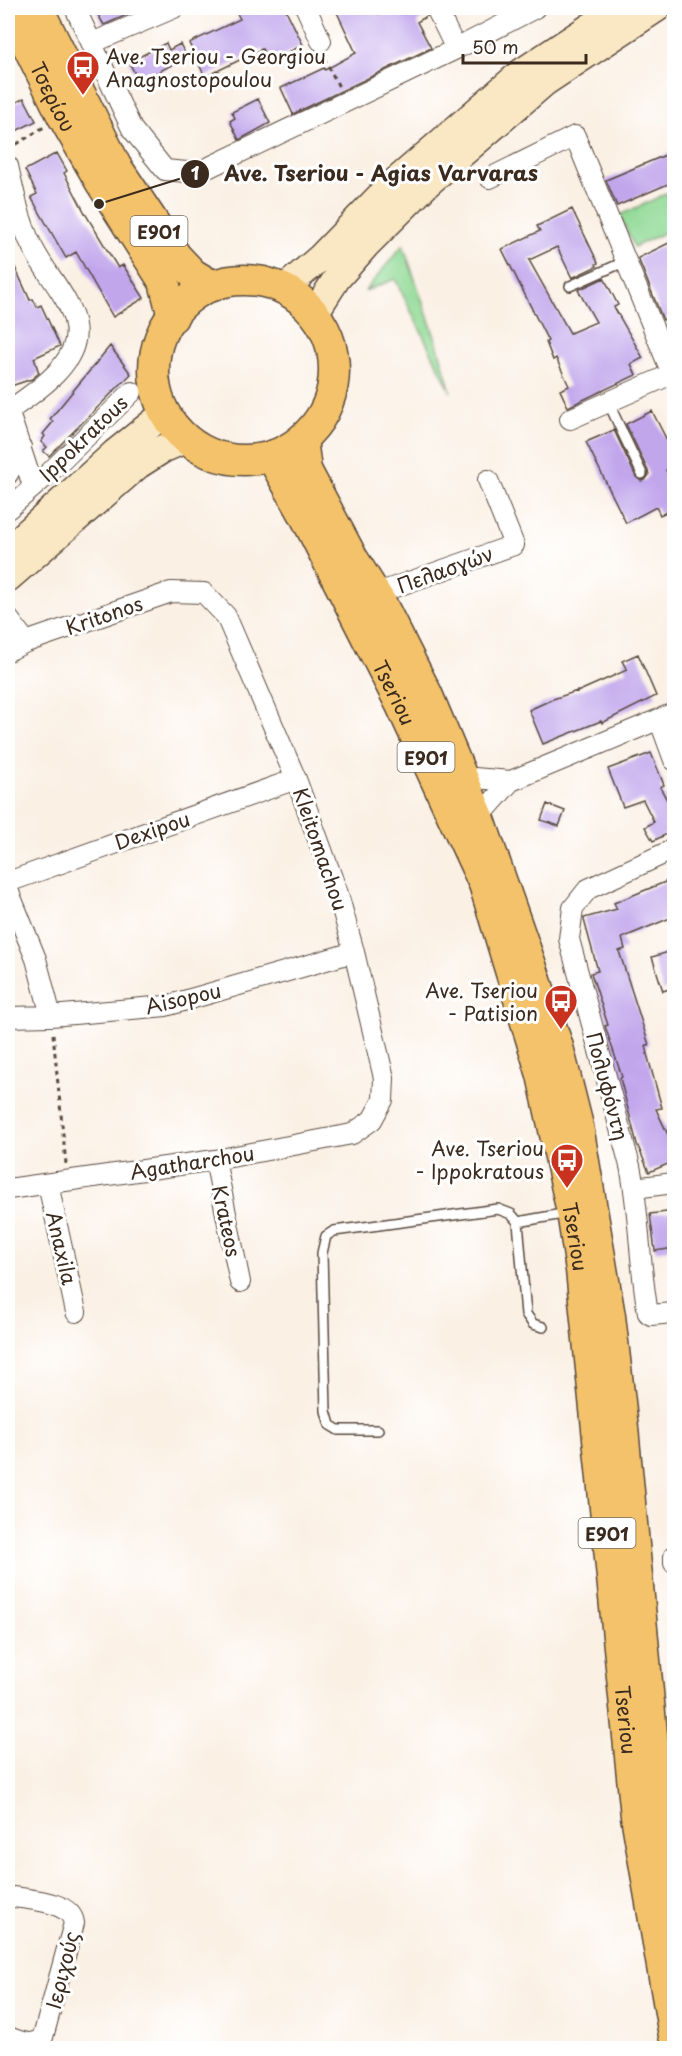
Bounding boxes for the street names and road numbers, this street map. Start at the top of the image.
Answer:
street label: Τσερίου [23,57,83,137]
road number: E901 [130,216,188,246]
street label: Ippokratous [32,388,134,488]
street label: Πελασγών [393,538,497,600]
street label: Kritonos [61,588,147,642]
street label: Tseriou [366,655,423,730]
road number: E901 [398,742,454,772]
street label: Kleitomachou [286,783,356,915]
street label: Dexipou [110,803,194,857]
street label: Aisopou [142,975,224,1021]
street label: Πολυφόντη [579,1028,637,1144]
street label: Agatharchou [128,1137,256,1187]
street label: Krateos [205,1182,249,1260]
street label: Tseriou [555,1199,596,1273]
street label: Anaxila [39,1208,85,1288]
road number: E901 [578,1518,636,1548]
street label: Tseriou [608,1684,645,1756]
street label: Ιεριχούς [38,1928,86,2012]

